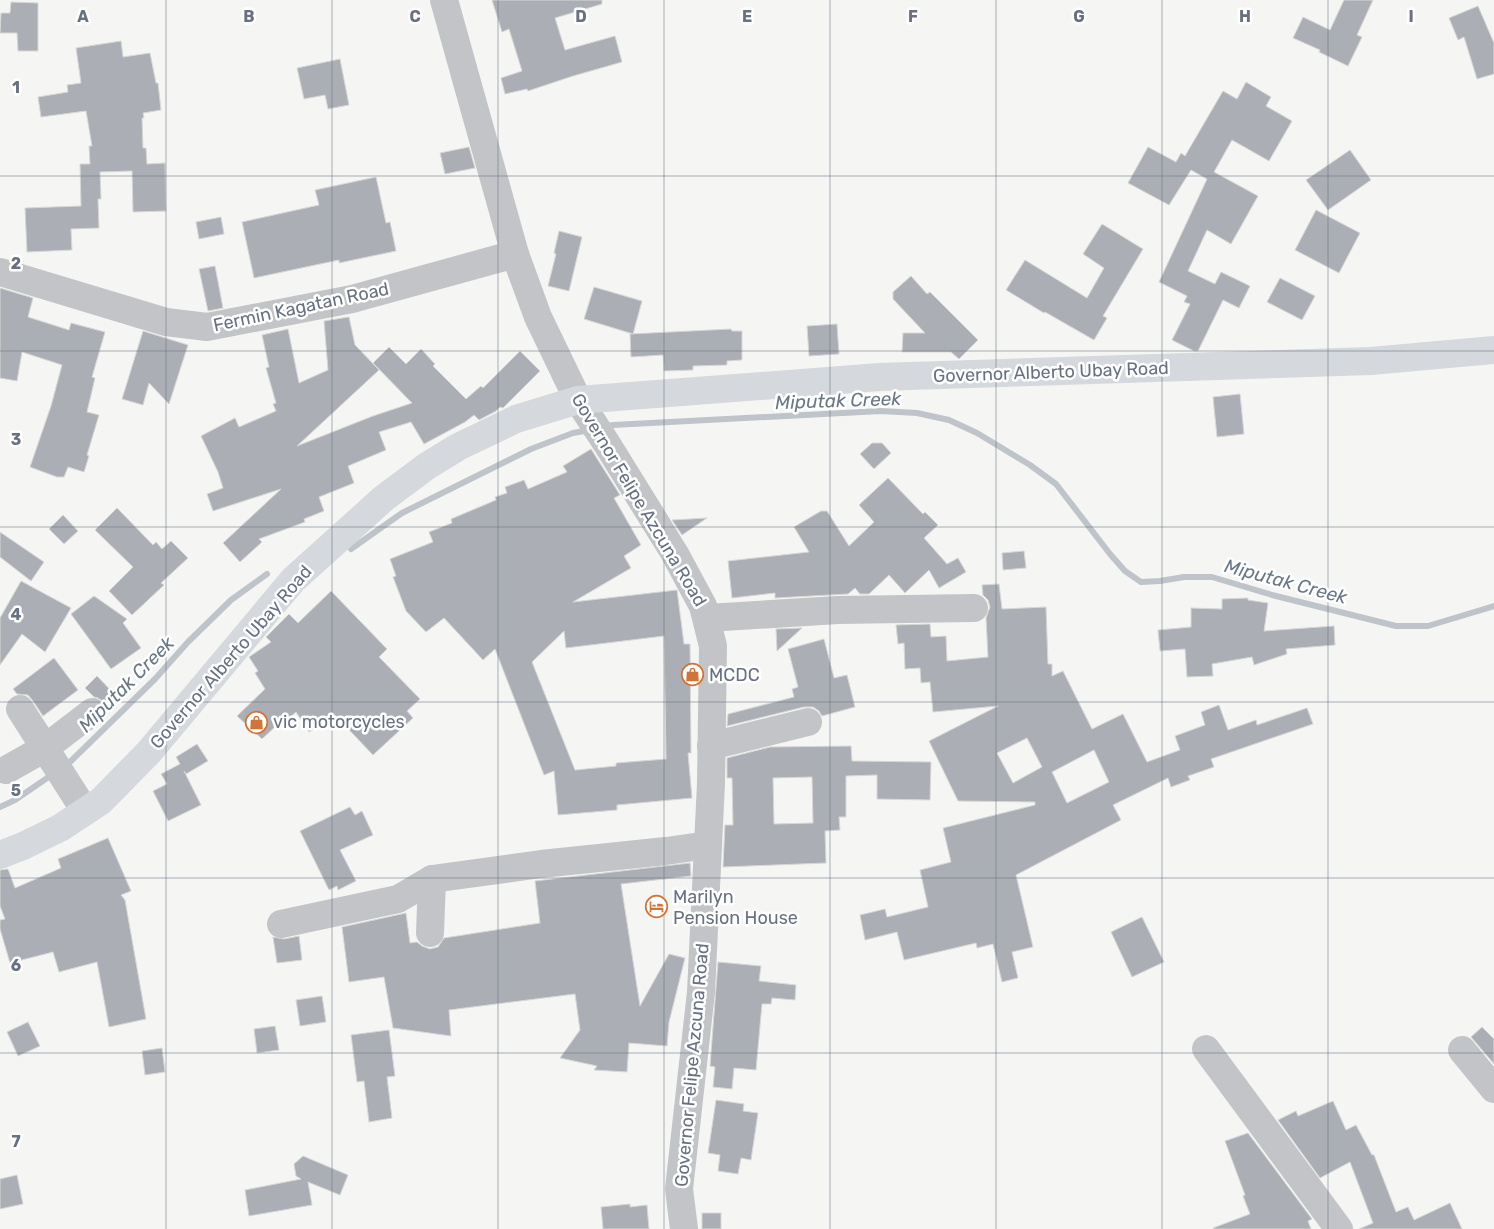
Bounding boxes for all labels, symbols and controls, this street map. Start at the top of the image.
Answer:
text: A [77,7,89,26]
text: B [243,7,255,26]
text: C [409,7,421,26]
text: D [575,7,587,26]
text: E [742,7,752,26]
text: F [908,7,918,26]
text: G [1073,7,1085,26]
text: H [1239,7,1251,26]
text: I [1408,7,1414,26]
text: 1 [12,78,20,97]
text: 2 [11,254,21,273]
street label: Fermin Kagatan Road [211,278,391,336]
street label: Governor Alberto Ubay Road [933,357,1169,387]
water label: Miputak Creek [775,387,902,414]
street label: Governor Felipe Azcuna Road [567,390,711,610]
text: 3 [11,430,21,449]
water label: Miputak Creek [1222,554,1350,609]
street label: Governor Alberto Ubay Road [145,561,317,753]
text: 4 [11,605,22,624]
water label: Miputak Creek [74,632,179,737]
shop icon: MCDC [681,663,705,687]
place label: MCDC [709,664,760,686]
shop icon: vic motorcycles [245,710,269,734]
place label: vic motorcycles [273,711,405,733]
text: 5 [11,781,21,800]
place label: Marilyn Pension House [673,886,798,929]
hotel icon: Marilyn Pension House [645,895,669,919]
street label: Governor Felipe Azcuna Road [670,942,714,1188]
text: 6 [11,956,21,975]
text: 7 [11,1132,21,1151]

